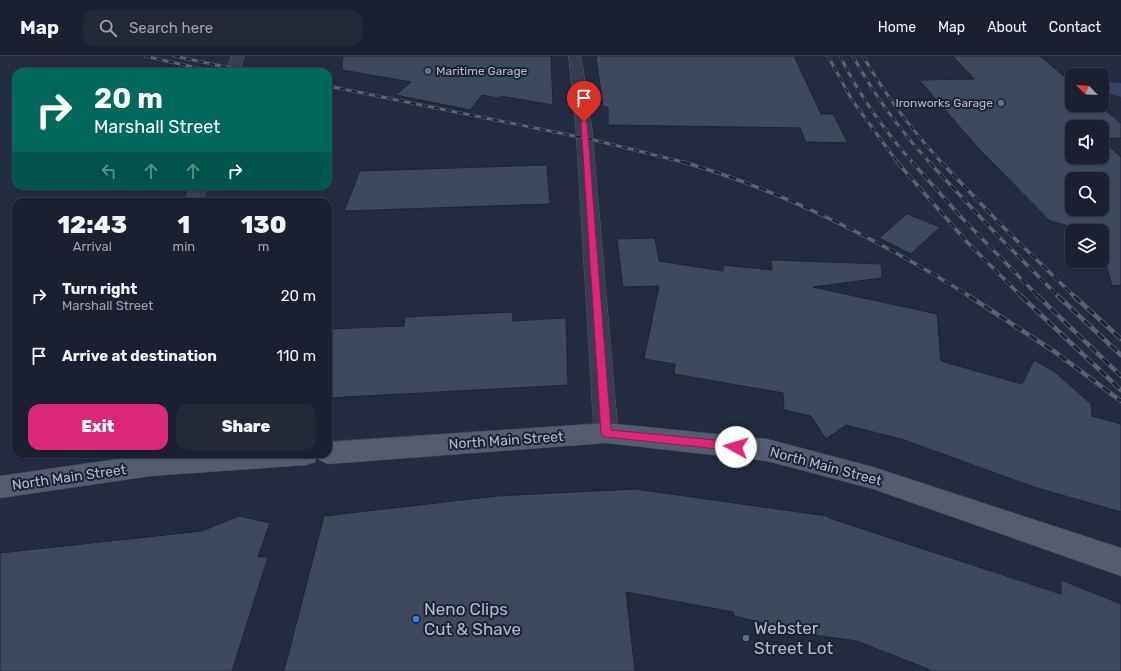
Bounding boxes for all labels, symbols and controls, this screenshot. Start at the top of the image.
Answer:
search box [83,10,363,46]
text: Map [20,16,59,39]
icon: search [97,17,119,39]
text: Search here [129,19,213,37]
text: Home [878,19,916,36]
text: Map [938,19,965,36]
text: About [987,19,1027,36]
text: Contact [1049,19,1101,36]
place label: Maritime Garage [436,64,528,78]
marker: Maritime Garage [423,66,433,76]
north arrow [1065,68,1109,112]
map controls [1065,68,1109,268]
pin [567,81,601,122]
text: 20 m [94,82,163,115]
icon: right [28,84,80,136]
icon: arrive [573,87,595,109]
place label: Ironworks Garage [895,96,993,110]
marker: Ironworks Garage [996,98,1006,108]
text: Marshall Street [94,116,220,138]
button: sound [1065,120,1109,164]
icon: left [98,160,120,182]
icon: ahead [140,160,162,182]
icon: ahead [182,160,204,182]
icon: right [224,160,246,182]
button: search [1065,172,1109,216]
text: 12:43 [57,211,127,239]
text: 1 [178,211,190,239]
text: 130 [241,211,287,239]
button: layers [1065,224,1109,268]
text: Arrival [73,239,112,254]
text: min [173,239,195,254]
text: m [258,239,269,254]
text: Turn right [62,280,137,298]
icon: right [28,285,50,307]
text: 20 m [281,287,316,305]
text: Marshall Street [62,298,153,313]
icon: arrive [28,345,50,367]
text: Arrive at destination [62,347,217,365]
text: 110 m [277,347,316,365]
button: Exit [28,404,168,450]
button: Share [176,404,316,450]
position arrow [715,426,757,468]
street label: North Main Street [448,428,565,453]
street label: North Main Street [768,443,884,490]
street label: North Main Street [11,461,128,494]
place label: Neno Clips Cut & Shave [424,599,521,639]
marker: Neno Clips Cut & Shave [411,614,421,624]
place label: Webster Street Lot [754,618,833,658]
marker: Webster Street Lot [741,633,751,643]

